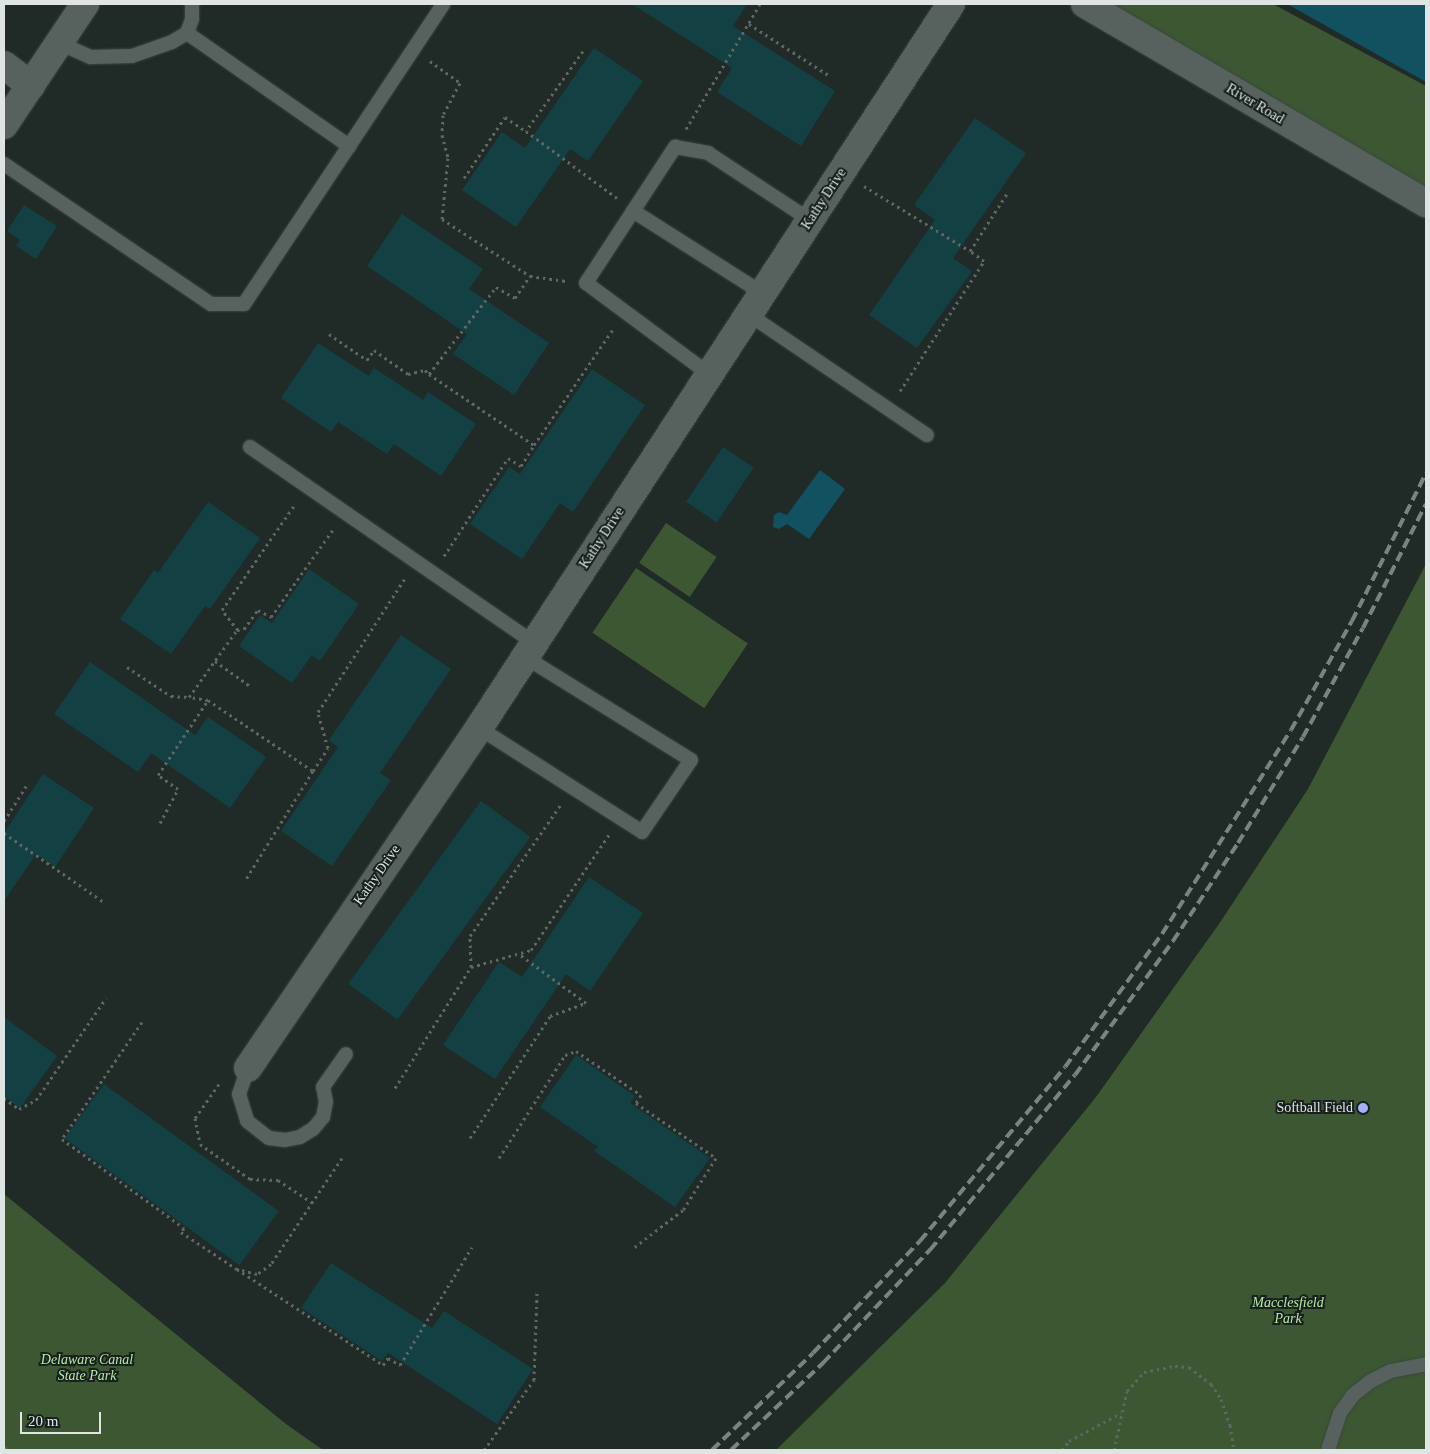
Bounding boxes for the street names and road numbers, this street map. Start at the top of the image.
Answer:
street label: River Road [1223,80,1287,128]
street label: Kathy Drive [798,165,850,233]
street label: Kathy Drive [576,504,628,572]
street label: Kathy Drive [350,842,404,908]

